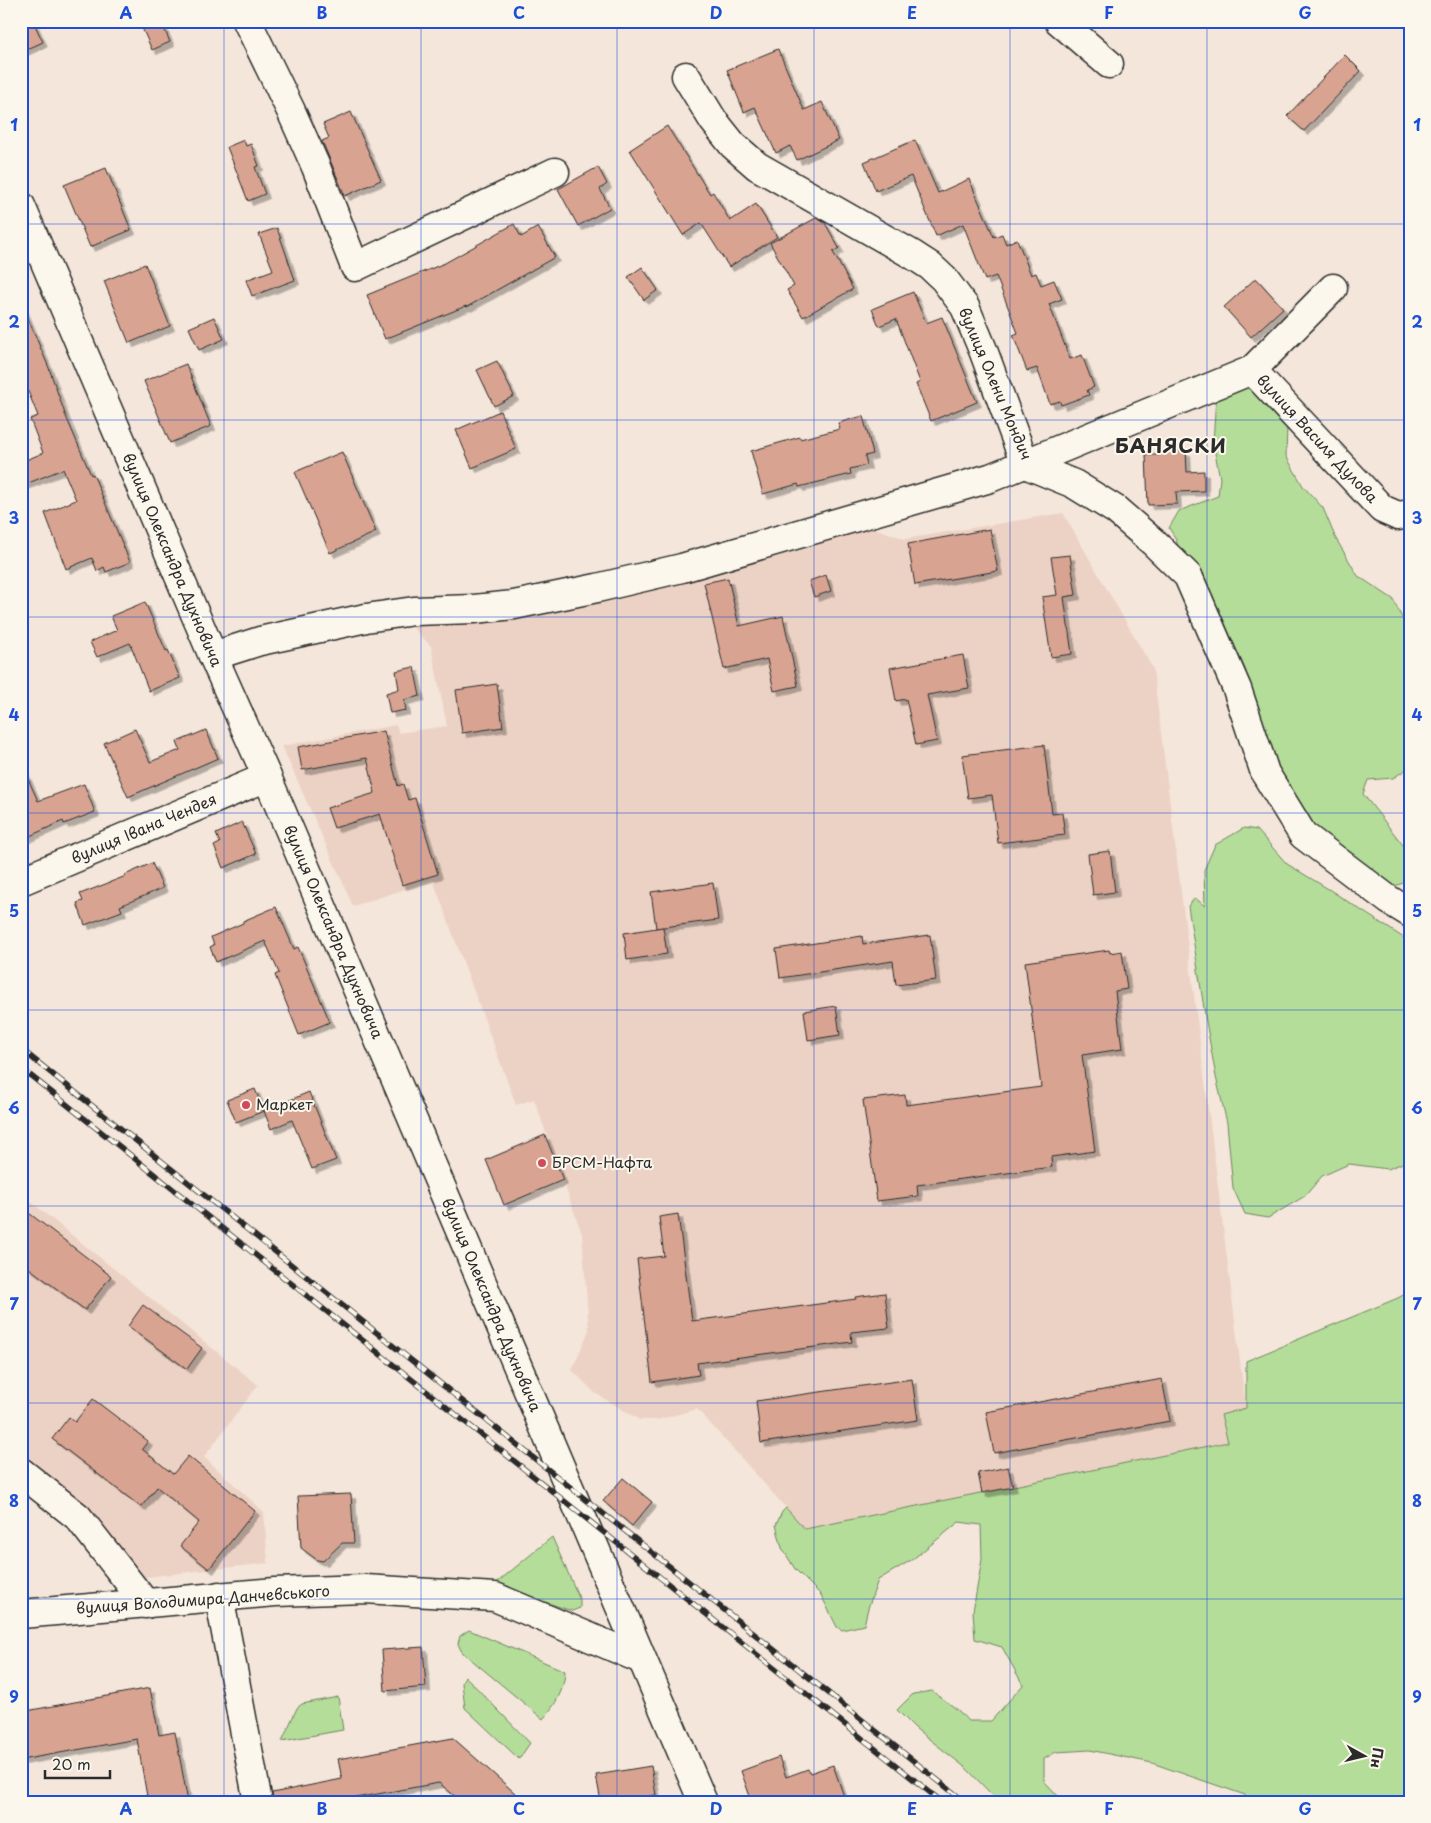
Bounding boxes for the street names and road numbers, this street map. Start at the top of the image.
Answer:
street label: вулиця Олени Мондич [954,304,1039,463]
street label: вулиця Василя Дулова [1252,369,1384,508]
street label: вулиця Олександра Духновича [118,449,229,670]
street label: вулиця Івана Чендея [67,787,220,869]
street label: вулиця Олександра Духновича [279,821,390,1042]
street label: вулиця Олександра Духновича [437,1194,548,1415]
street label: вулиця Володимира Данчевського [75,1578,331,1619]

